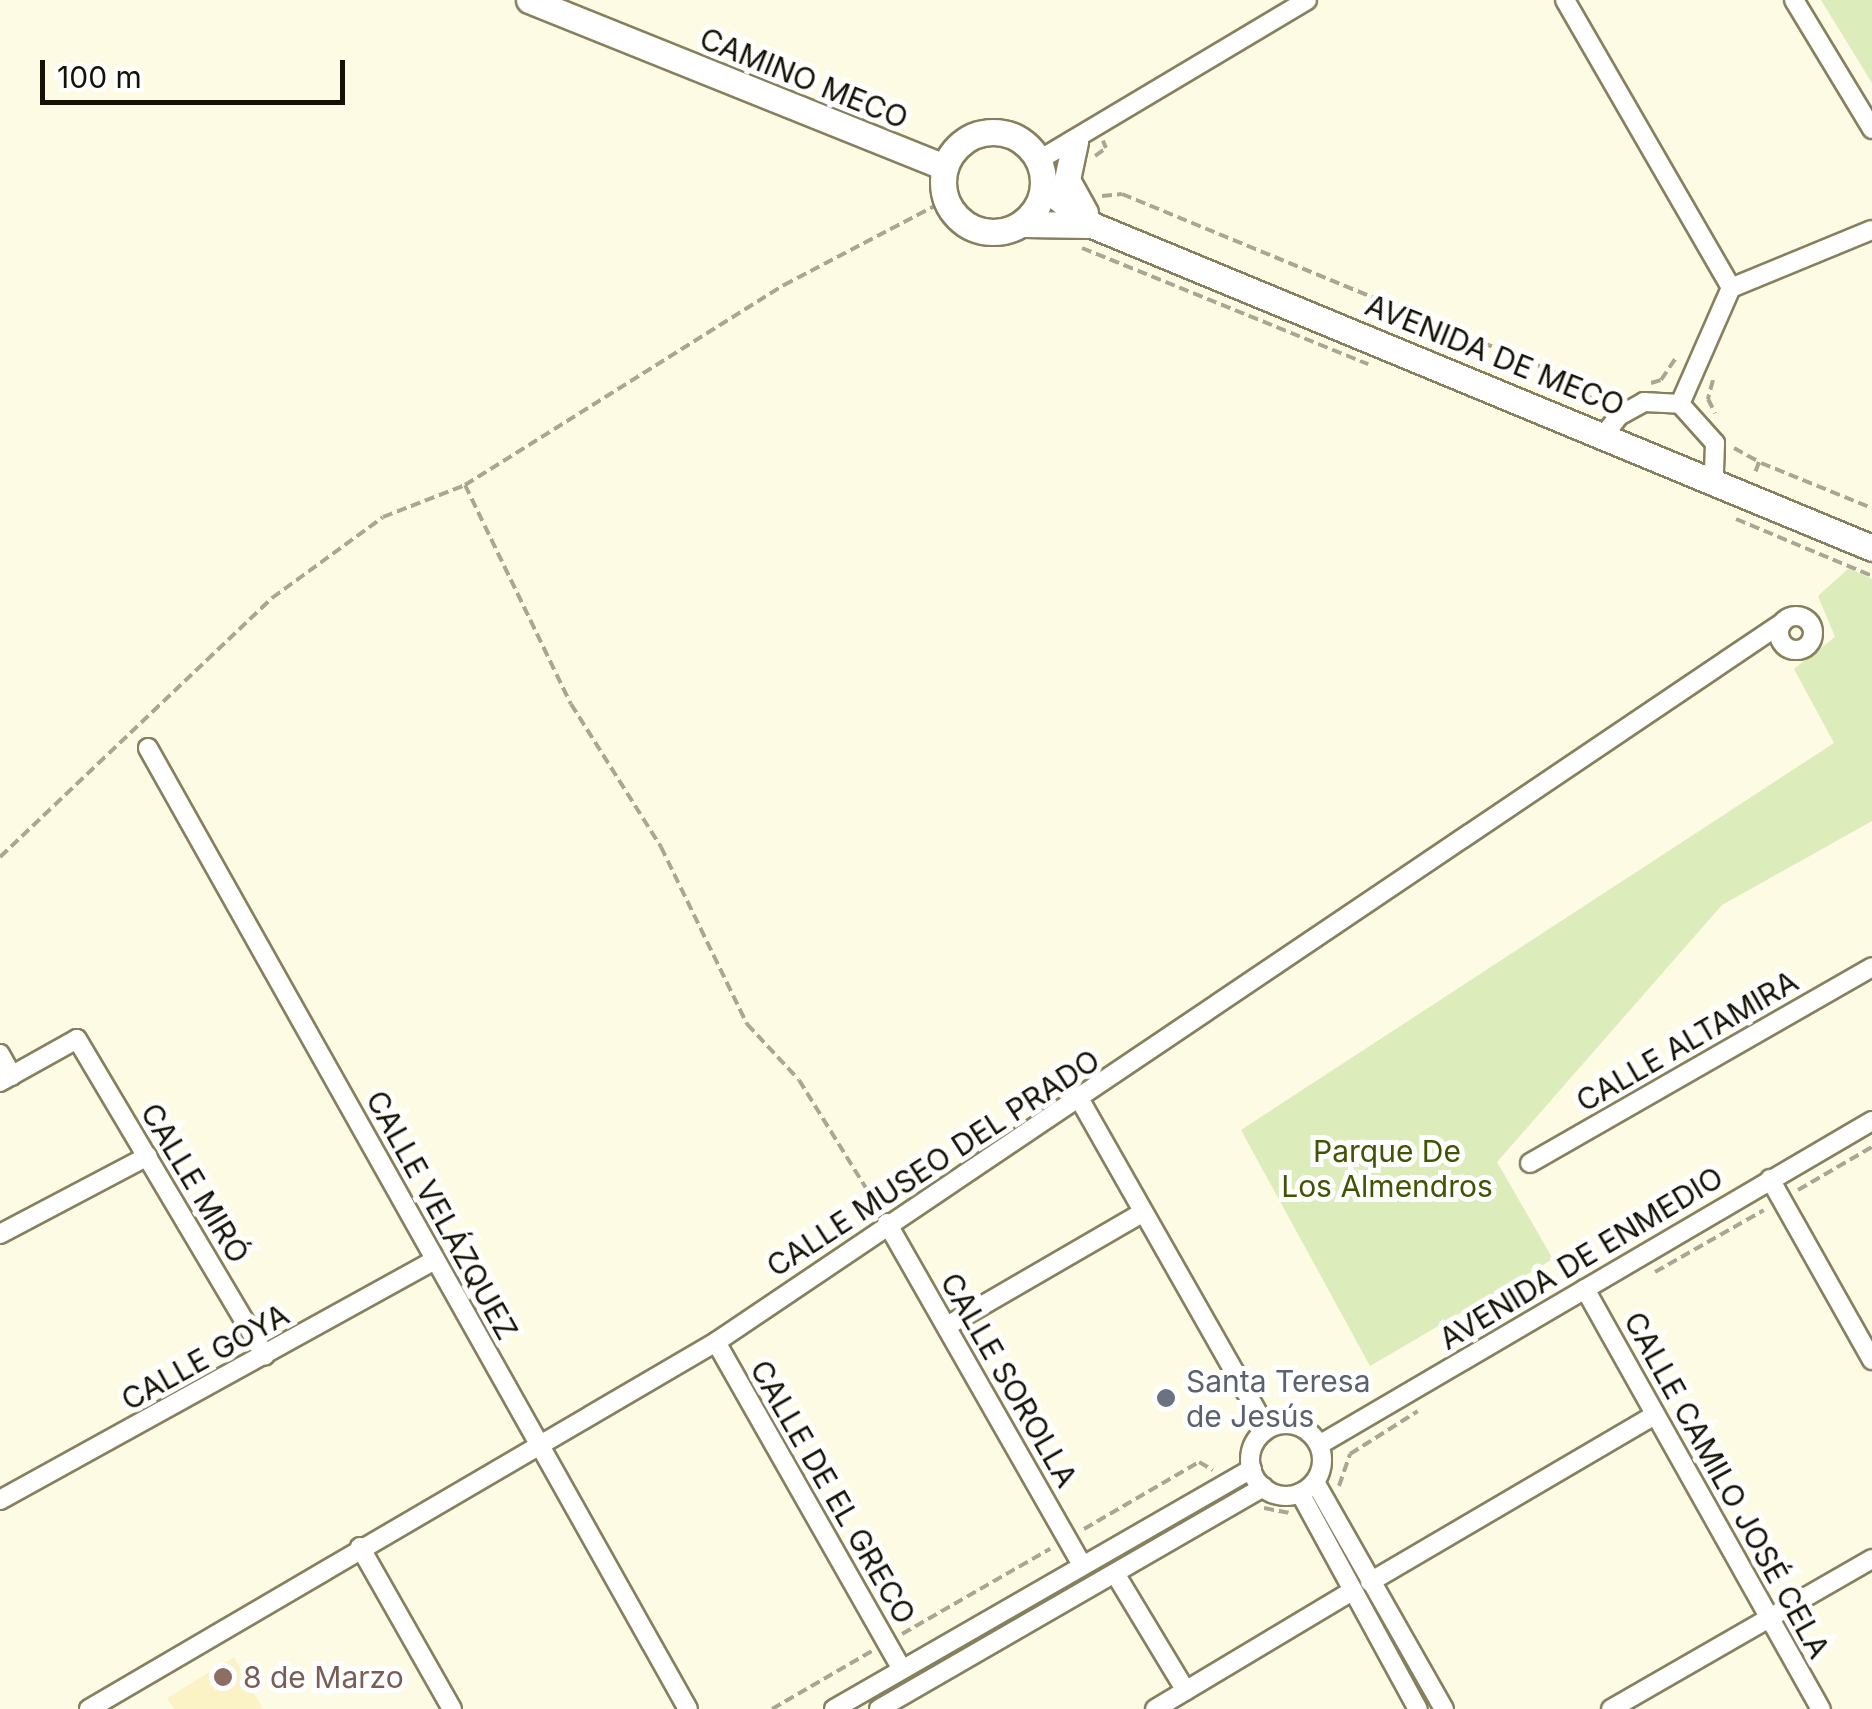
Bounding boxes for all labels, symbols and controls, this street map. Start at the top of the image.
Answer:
street label: CAMINO MECO [695,20,913,136]
scale bar [45,40,350,102]
text: 100 m [57,59,142,95]
street label: AVENIDA DE MECO [1360,287,1630,423]
street label: CALLE ALTAMIRA [1570,963,1804,1119]
street label: CALLE MUSEO DEL PRADO [760,1042,1106,1284]
street label: CALLE VELÁZQUEZ [359,1084,525,1346]
street label: CALLE MIRÓ [133,1097,257,1269]
park label: Parque De Los Almendros [1281,1133,1493,1204]
street label: AVENIDA DE ENMEDIO [1433,1159,1729,1357]
street label: CALLE SOROLLA [933,1266,1085,1494]
street label: CALLE GOYA [115,1296,295,1418]
street label: CALLE CAMILO JOSÉ CELA [1617,1306,1837,1664]
street label: CALLE DE EL GRECO [743,1354,923,1630]
place label: Santa Teresa de Jesús [1186,1363,1371,1434]
marker: Santa Teresa de Jesús [1155,1387,1177,1409]
place label: 8 de Marzo [243,1659,404,1695]
marker: 8 de Marzo [212,1666,234,1688]

